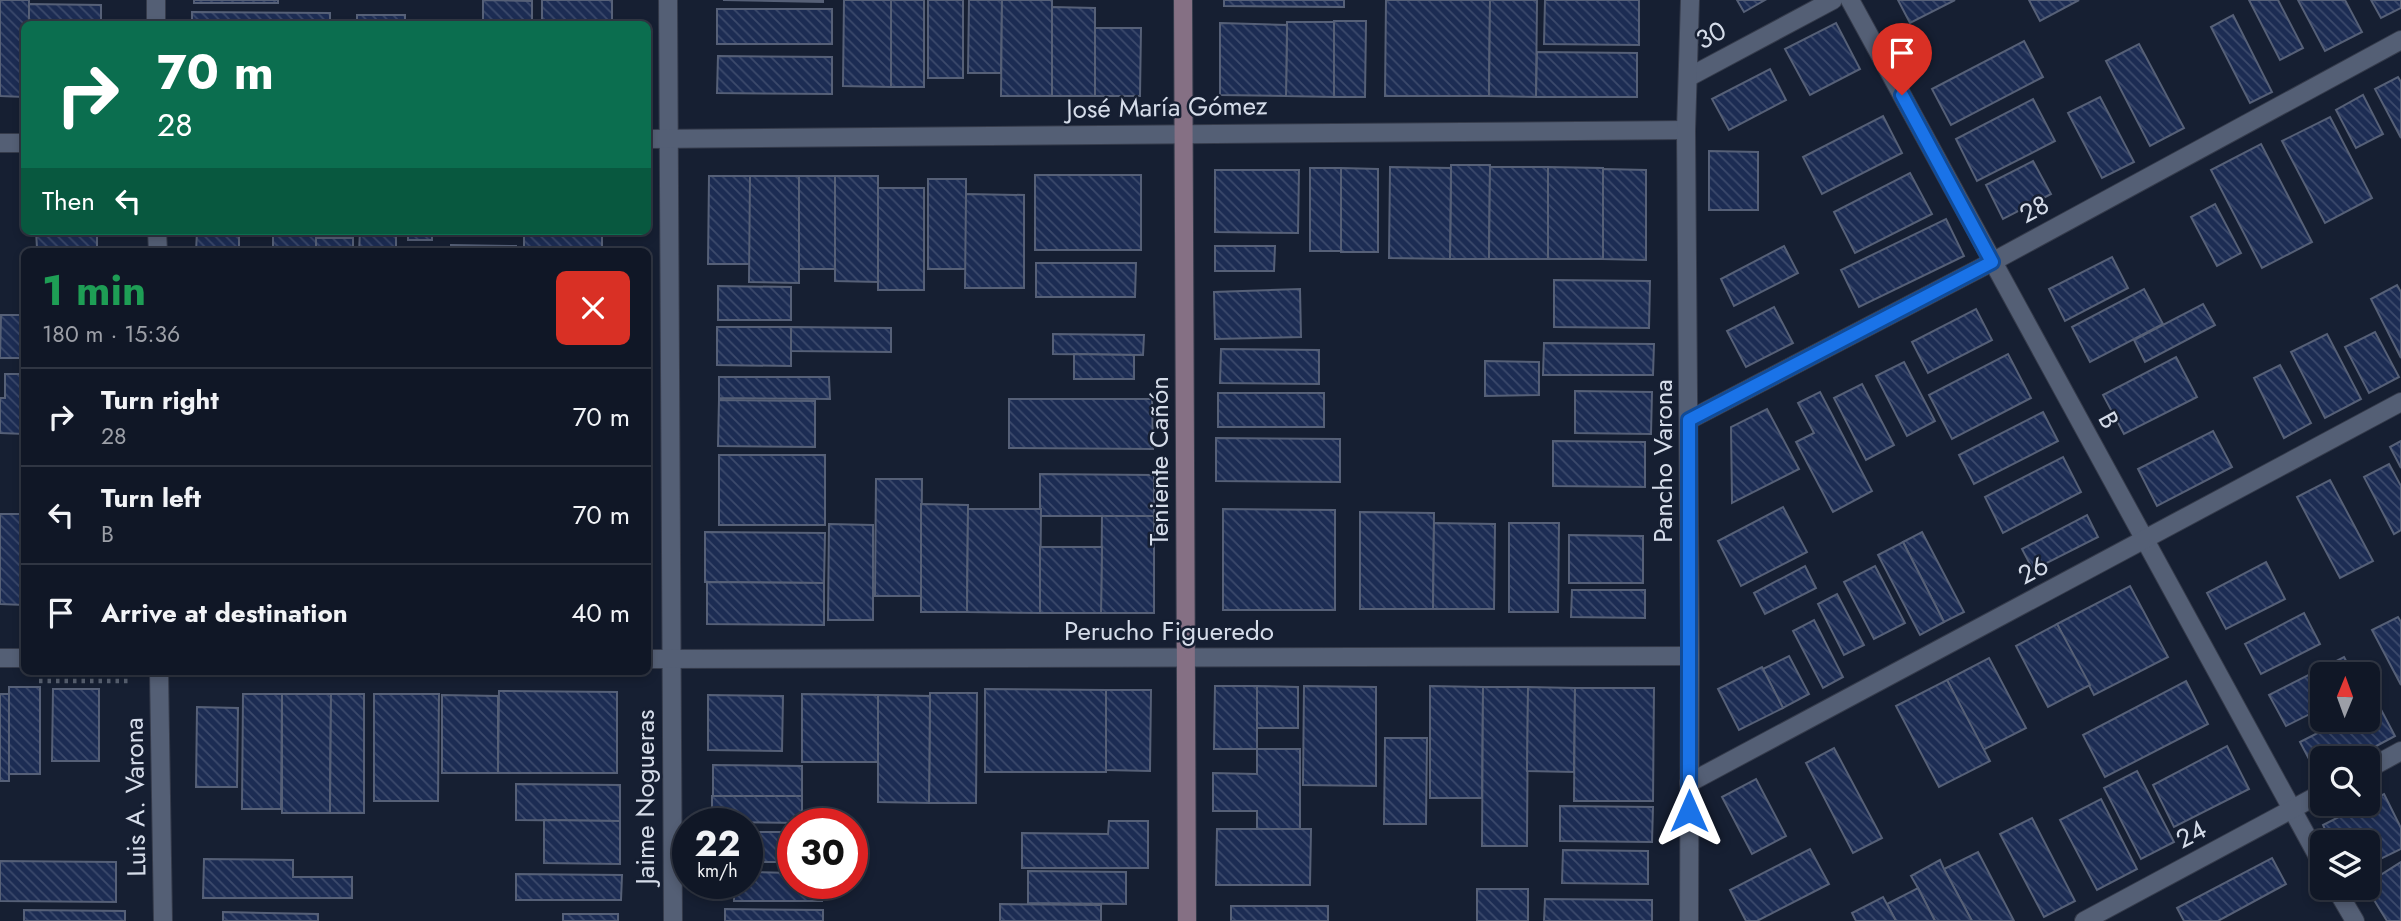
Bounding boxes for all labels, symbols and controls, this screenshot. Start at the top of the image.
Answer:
street label: 30 [1689,11,1733,59]
pin [1872,23,1932,95]
icon: arrive [1883,34,1921,72]
text: 70 m [157,37,274,107]
icon: right [42,49,133,140]
street label: José María Gómez [1063,86,1268,128]
text: 28 [157,102,193,148]
text: Then [42,182,95,220]
icon: left [109,182,147,220]
street label: 28 [2012,185,2056,233]
text: 1 min [42,260,146,321]
button: close [556,271,630,345]
text: 180 m · 15:36 [42,317,180,351]
street label: Teniente Cañón [1140,376,1178,546]
street label: Pancho Varona [1644,379,1682,543]
text: Turn right [101,381,219,419]
icon: right [42,398,80,436]
text: 70 m [573,398,630,436]
street label: B [2089,404,2129,436]
text: 28 [101,419,127,453]
text: Turn left [101,479,201,517]
icon: left [42,496,80,534]
text: 70 m [573,496,630,534]
text: B [101,517,114,551]
street label: 26 [2011,546,2055,594]
icon: arrive [42,594,80,632]
text: Arrive at destination [101,594,348,632]
text: 40 m [571,594,630,632]
street label: Perucho Figueredo [1064,612,1274,650]
north arrow [2310,662,2380,732]
map controls [2310,662,2380,900]
street label: Jaime Nogueras [626,709,664,888]
street label: Luis A. Varona [115,717,155,877]
button: search [2310,746,2380,816]
position arrow [1652,774,1726,848]
speed limit sign: 30 [777,808,868,899]
street label: 24 [2169,810,2213,858]
text: 22 [695,819,740,869]
button: layers [2310,830,2380,900]
text: km/h [697,858,738,884]

